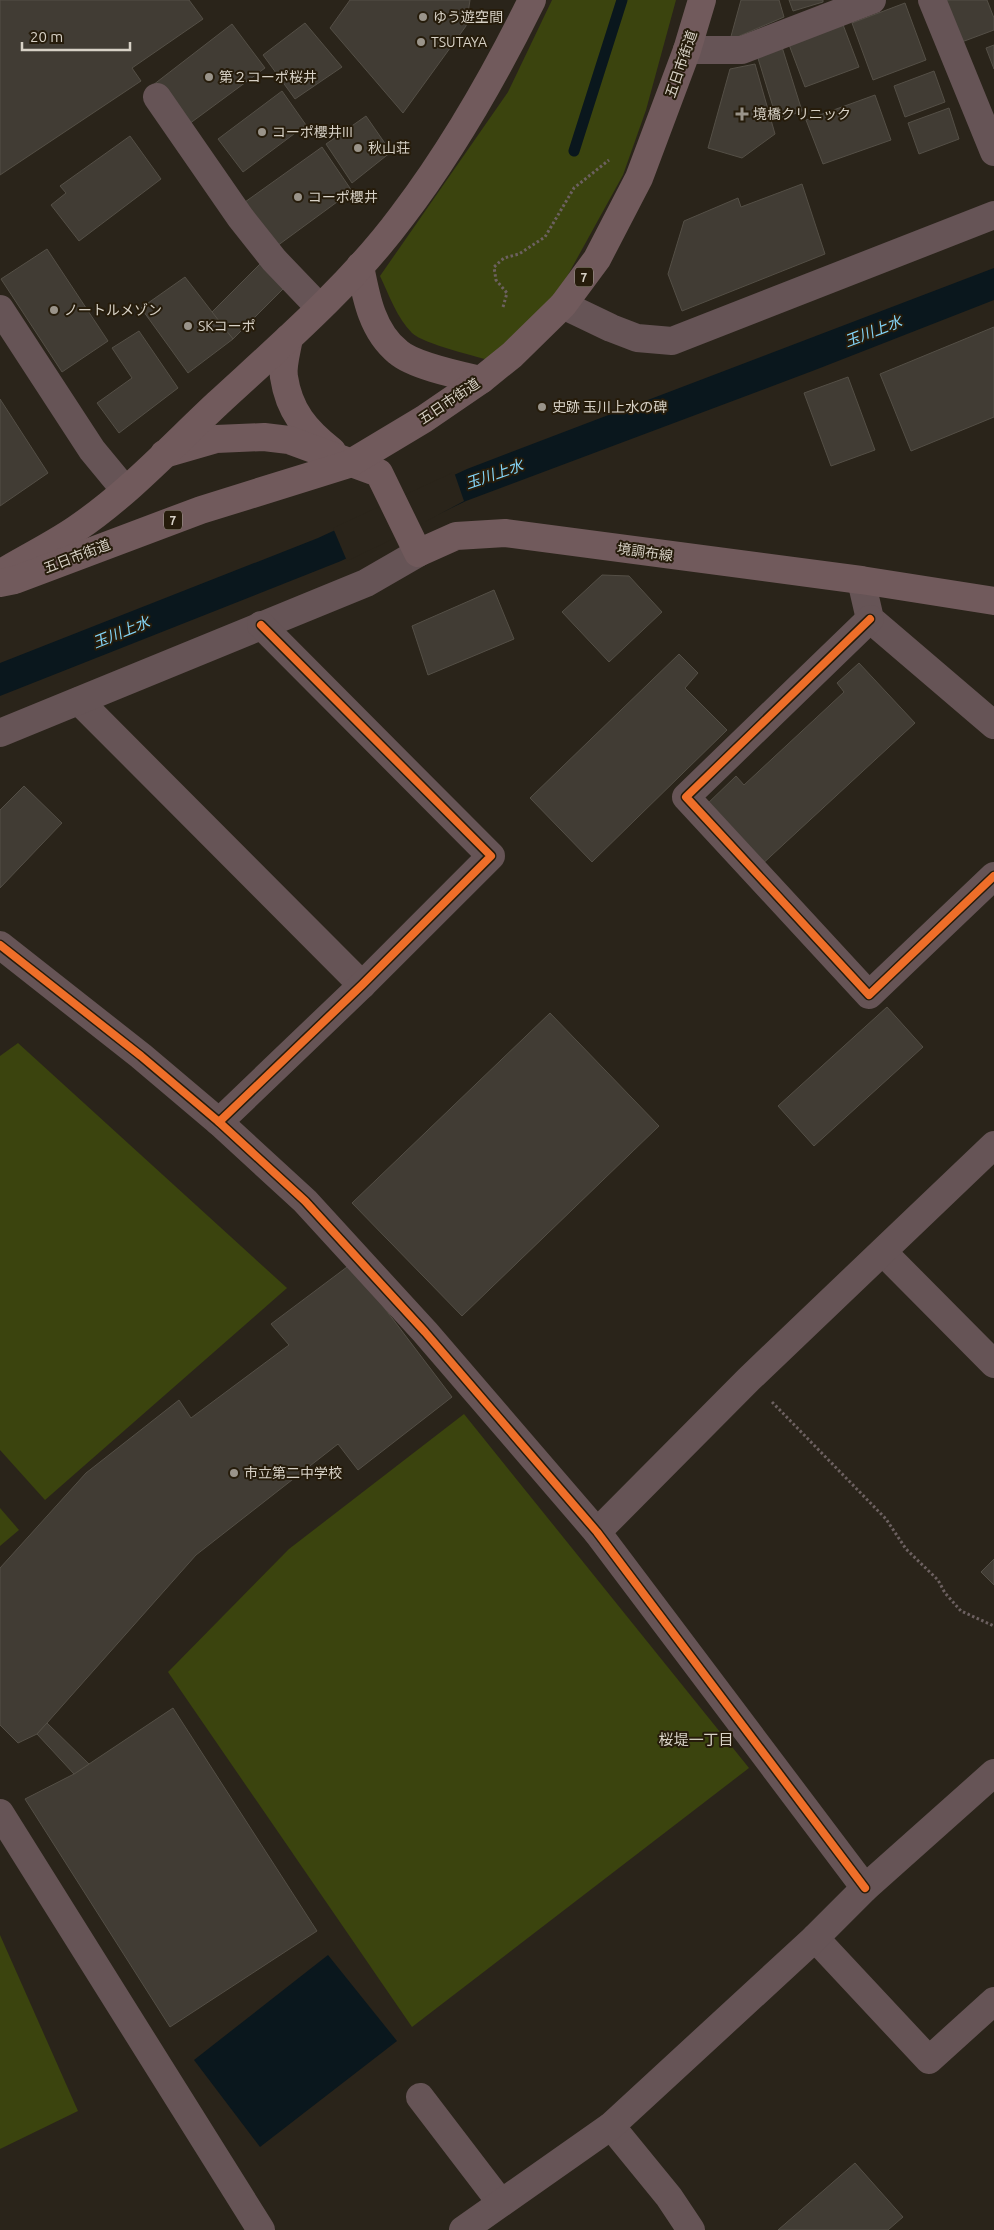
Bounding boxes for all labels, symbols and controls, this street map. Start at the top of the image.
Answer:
place label: ゆう遊空間 [433,9,503,25]
marker: ゆう遊空間 [417,11,429,23]
scale bar [22,20,130,52]
text: 20 m [30,28,63,45]
street label: 五日市街道 [662,28,700,100]
place label: TSUTAYA [431,34,487,50]
marker: TSUTAYA [415,36,427,48]
place label: 第２コーポ桜井 [219,69,317,85]
marker: 第２コーポ桜井 [203,71,215,83]
place label: 境橋クリニック [753,106,851,122]
marker: 境橋クリニック [735,107,749,121]
place label: コーポ櫻井III [272,124,353,140]
marker: コーポ櫻井III [256,126,268,138]
place label: 秋山荘 [368,140,410,156]
marker: 秋山荘 [352,142,364,154]
place label: コーポ櫻井 [308,189,378,205]
marker: コーポ櫻井 [292,191,304,203]
road number: 7 [575,268,593,286]
place label: ノートルメゾン [64,302,162,318]
marker: ノートルメゾン [48,304,60,316]
water label: 玉川上水 [842,312,906,350]
place label: SKコーポ [198,318,256,334]
marker: SKコーポ [182,320,194,332]
street label: 五日市街道 [416,375,482,427]
place label: 史跡 玉川上水の碑 [552,399,667,415]
marker: 史跡 玉川上水の碑 [536,401,548,413]
water label: 玉川上水 [463,456,527,492]
road number: 7 [164,510,182,530]
street label: 五日市街道 [41,536,113,576]
street label: 境調布線 [616,540,674,564]
water label: 玉川上水 [90,612,154,651]
place label: 市立第二中学校 [244,1465,342,1481]
marker: 市立第二中学校 [228,1467,240,1479]
district label: 桜堤一丁目 [658,1731,734,1748]

